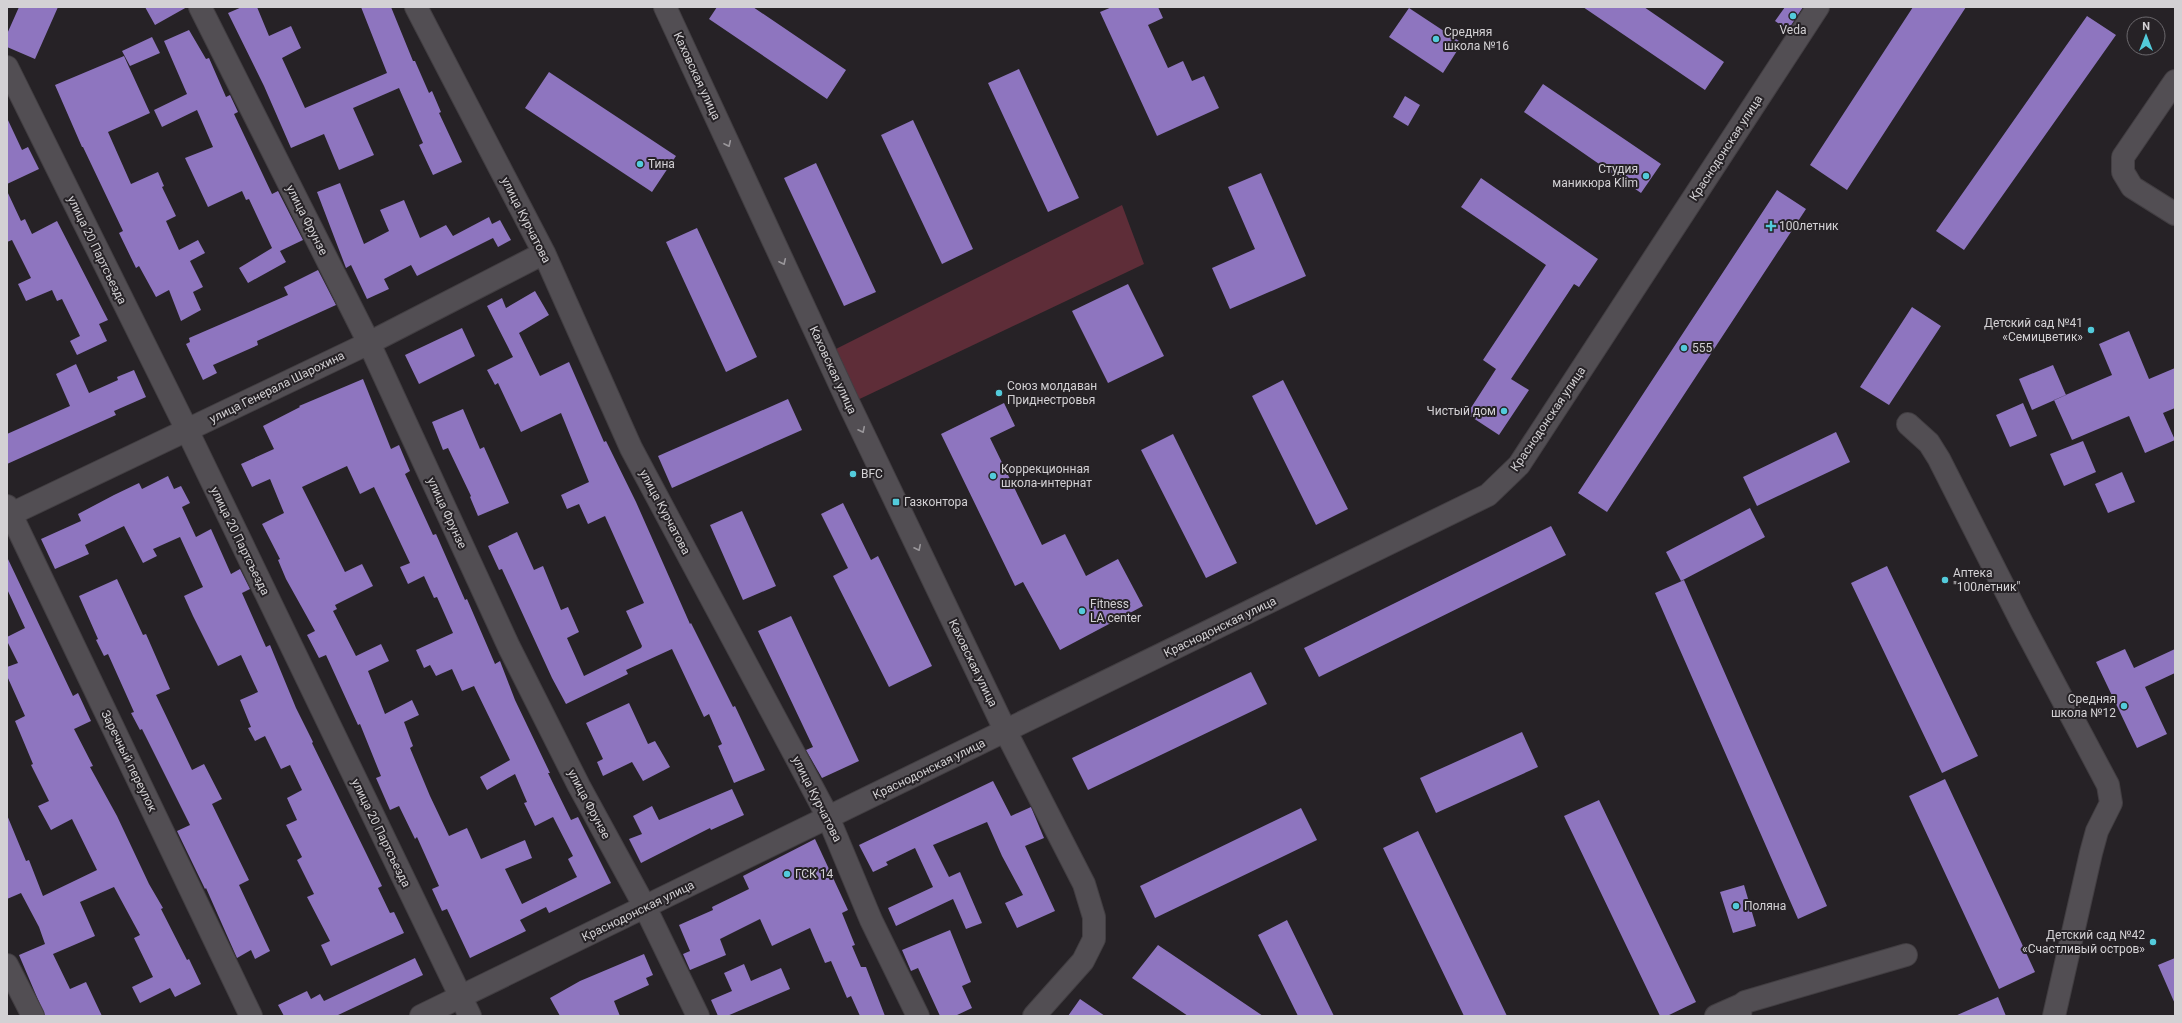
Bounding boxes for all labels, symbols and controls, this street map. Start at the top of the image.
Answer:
marker: Veda [1788,11,1798,21]
north arrow [2126,16,2166,56]
text: N [2142,20,2150,33]
place label: Veda [1779,23,1807,37]
place label: Средняя школа №16 [1444,25,1509,53]
street label: Каховская улица [670,30,724,122]
marker: Средняя школа №16 [1431,34,1441,44]
street label: Краснодонская улица [1687,92,1765,204]
one-way arrow [724,140,732,147]
place label: Тина [648,157,675,171]
marker: Тина [635,159,645,169]
place label: Студия маникюра Klim [1552,162,1638,190]
marker: Студия маникюра Klim [1641,171,1651,181]
street label: улица Курчатова [498,175,554,265]
street label: улица Фрунзе [283,183,331,257]
street label: улица 20 Партсъезда [65,193,129,307]
place label: 100летник [1779,219,1839,233]
marker: 100летник [1766,221,1776,231]
one-way arrow [778,257,786,265]
place label: Детский сад №41 «Семицветик» [1984,316,2083,344]
street label: Каховская улица [806,324,860,416]
marker: Детский сад №41 «Семицветик» [2086,325,2096,335]
place label: 555 [1692,341,1712,355]
marker: 555 [1679,343,1689,353]
street label: улица Генерала Шарохина [207,348,347,426]
street label: Краснодонская улица [1508,364,1588,474]
place label: Союз молдаван Приднестровья [1007,379,1097,407]
marker: Союз молдаван Приднестровья [994,388,1004,398]
place label: Чистый дом [1427,404,1496,418]
marker: Чистый дом [1499,406,1509,416]
one-way arrow [857,426,864,434]
place label: Коррекционная школа-интернат [1001,462,1092,490]
street label: улица Курчатова [637,467,693,557]
place label: BFC [861,467,883,481]
marker: BFC [848,469,858,479]
marker: Коррекционная школа-интернат [988,471,998,481]
street label: улица Фрунзе [424,475,470,551]
street label: улица 20 Партсъезда [208,484,272,598]
place label: Газконтора [904,495,968,509]
marker: Газконтора [891,497,901,507]
one-way arrow [913,543,921,551]
place label: Аптека "100летник" [1953,566,2020,594]
marker: Аптека "100летник" [1940,575,1950,585]
street label: Краснодонская улица [1162,594,1278,660]
place label: Fitness LA center [1090,597,1141,625]
marker: Fitness LA center [1077,606,1087,616]
street label: Каховская улица [946,617,1000,709]
place label: Средняя школа №12 [2051,692,2116,720]
marker: Средняя школа №12 [2119,701,2129,711]
street label: Заречный переулок [98,708,160,815]
street label: Краснодонская улица [871,736,987,802]
street label: улица Курчатова [789,754,845,844]
street label: улица Фрунзе [565,767,613,841]
street label: улица 20 Партсъезда [349,776,413,890]
place label: ГСК 14 [795,867,834,881]
marker: ГСК 14 [782,869,792,879]
street label: Краснодонская улица [580,878,696,944]
place label: Поляна [1744,899,1786,913]
marker: Поляна [1731,901,1741,911]
place label: Детский сад №42 «Счастливый остров» [2022,928,2145,956]
marker: Детский сад №42 «Счастливый остров» [2148,937,2158,947]

